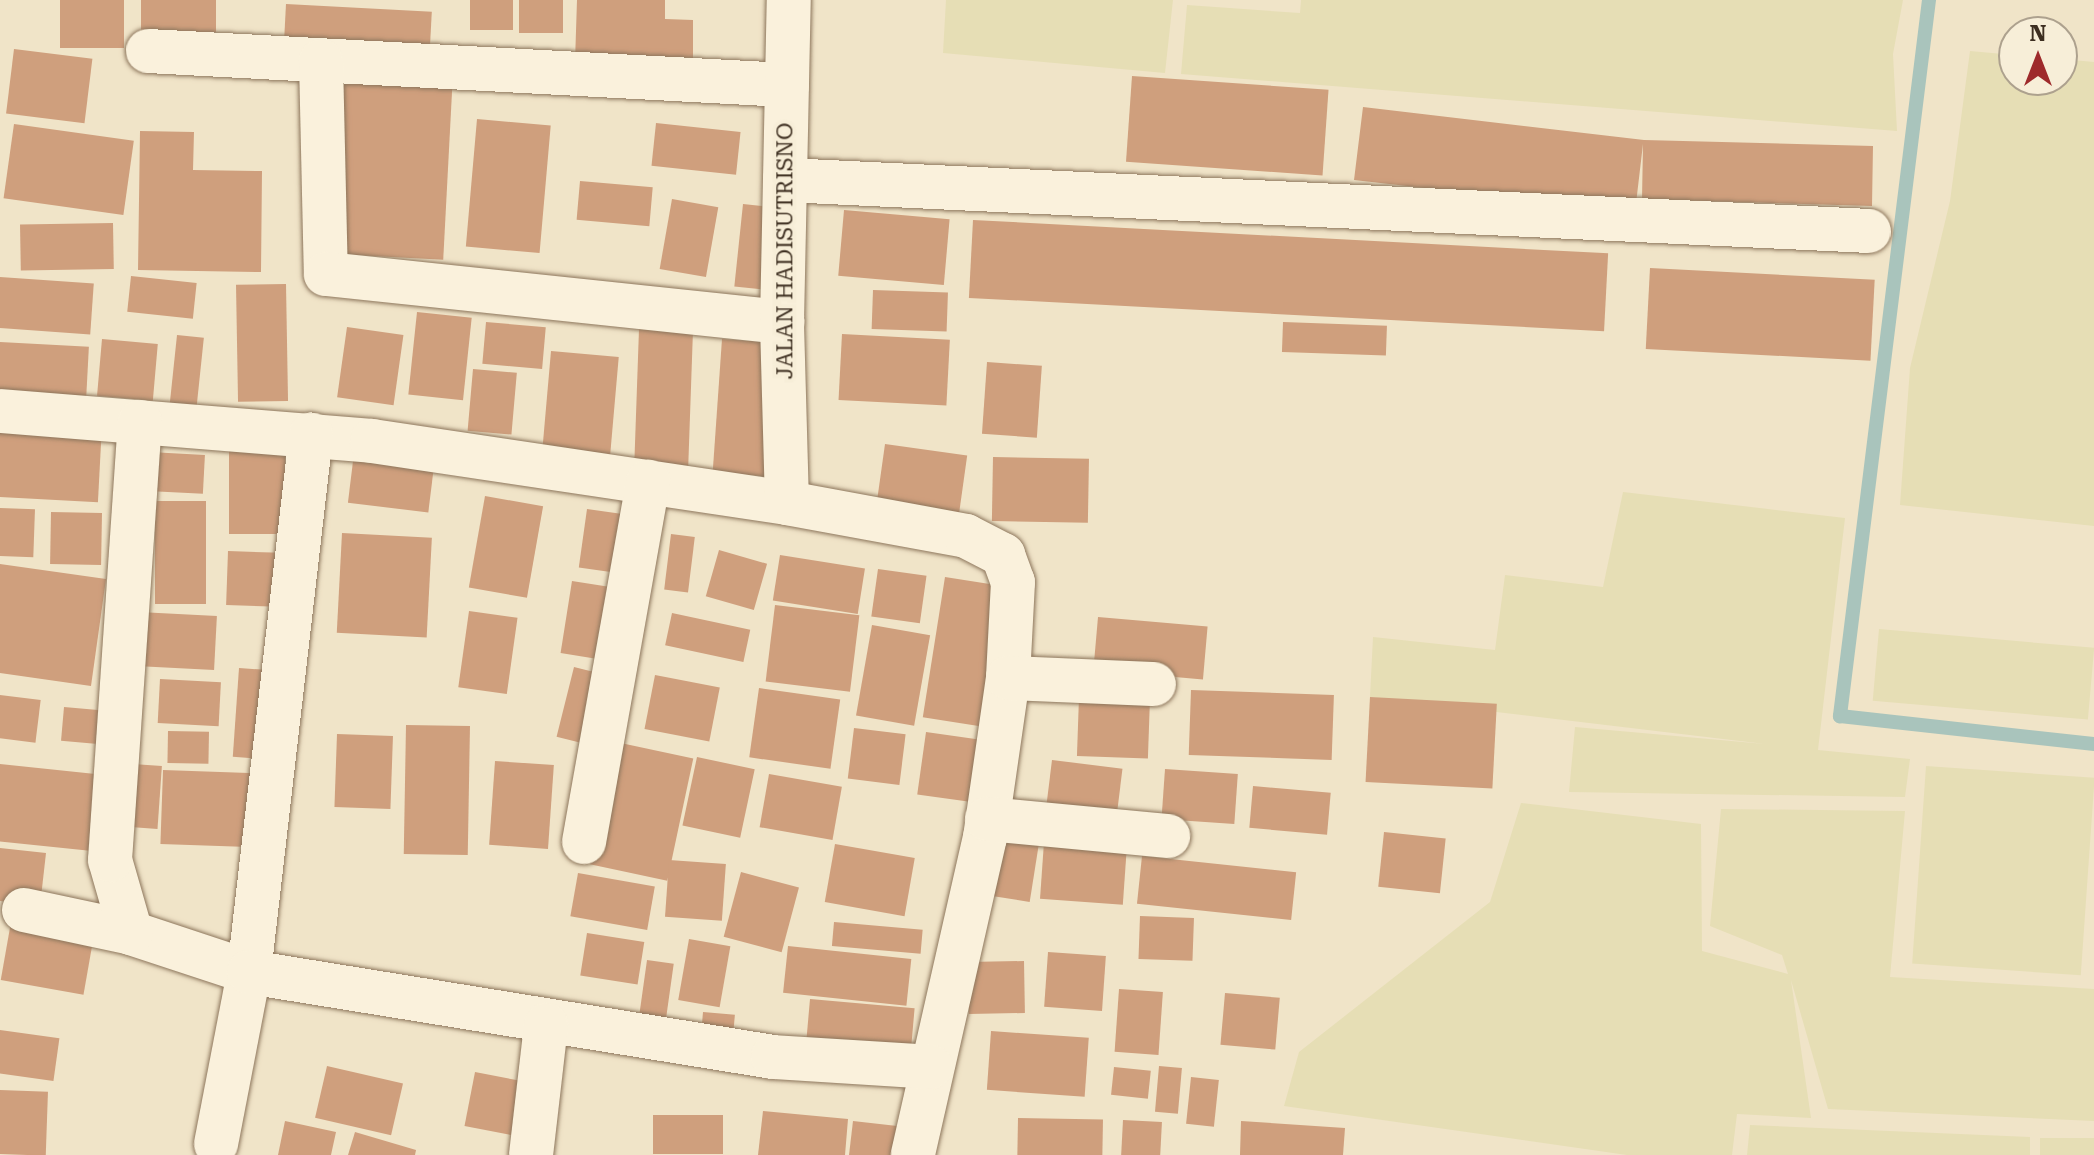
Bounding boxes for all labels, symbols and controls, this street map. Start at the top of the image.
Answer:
north arrow [1998,16,2078,96]
text: N [2030,21,2046,46]
street label: JALAN HADISUTRISNO [772,123,798,379]

